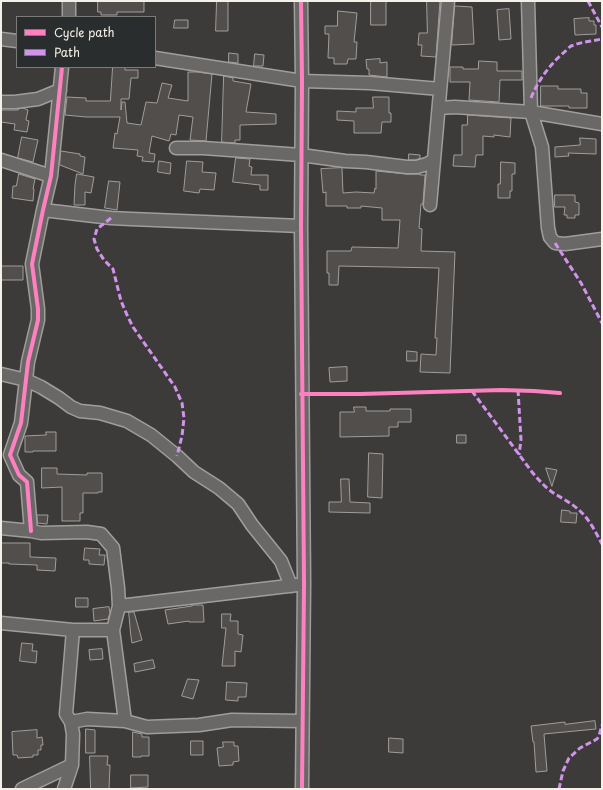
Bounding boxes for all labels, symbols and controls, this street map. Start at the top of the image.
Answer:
legend [16,16,156,68]
text: Cycle path [54,23,115,41]
text: Path [54,43,80,61]

